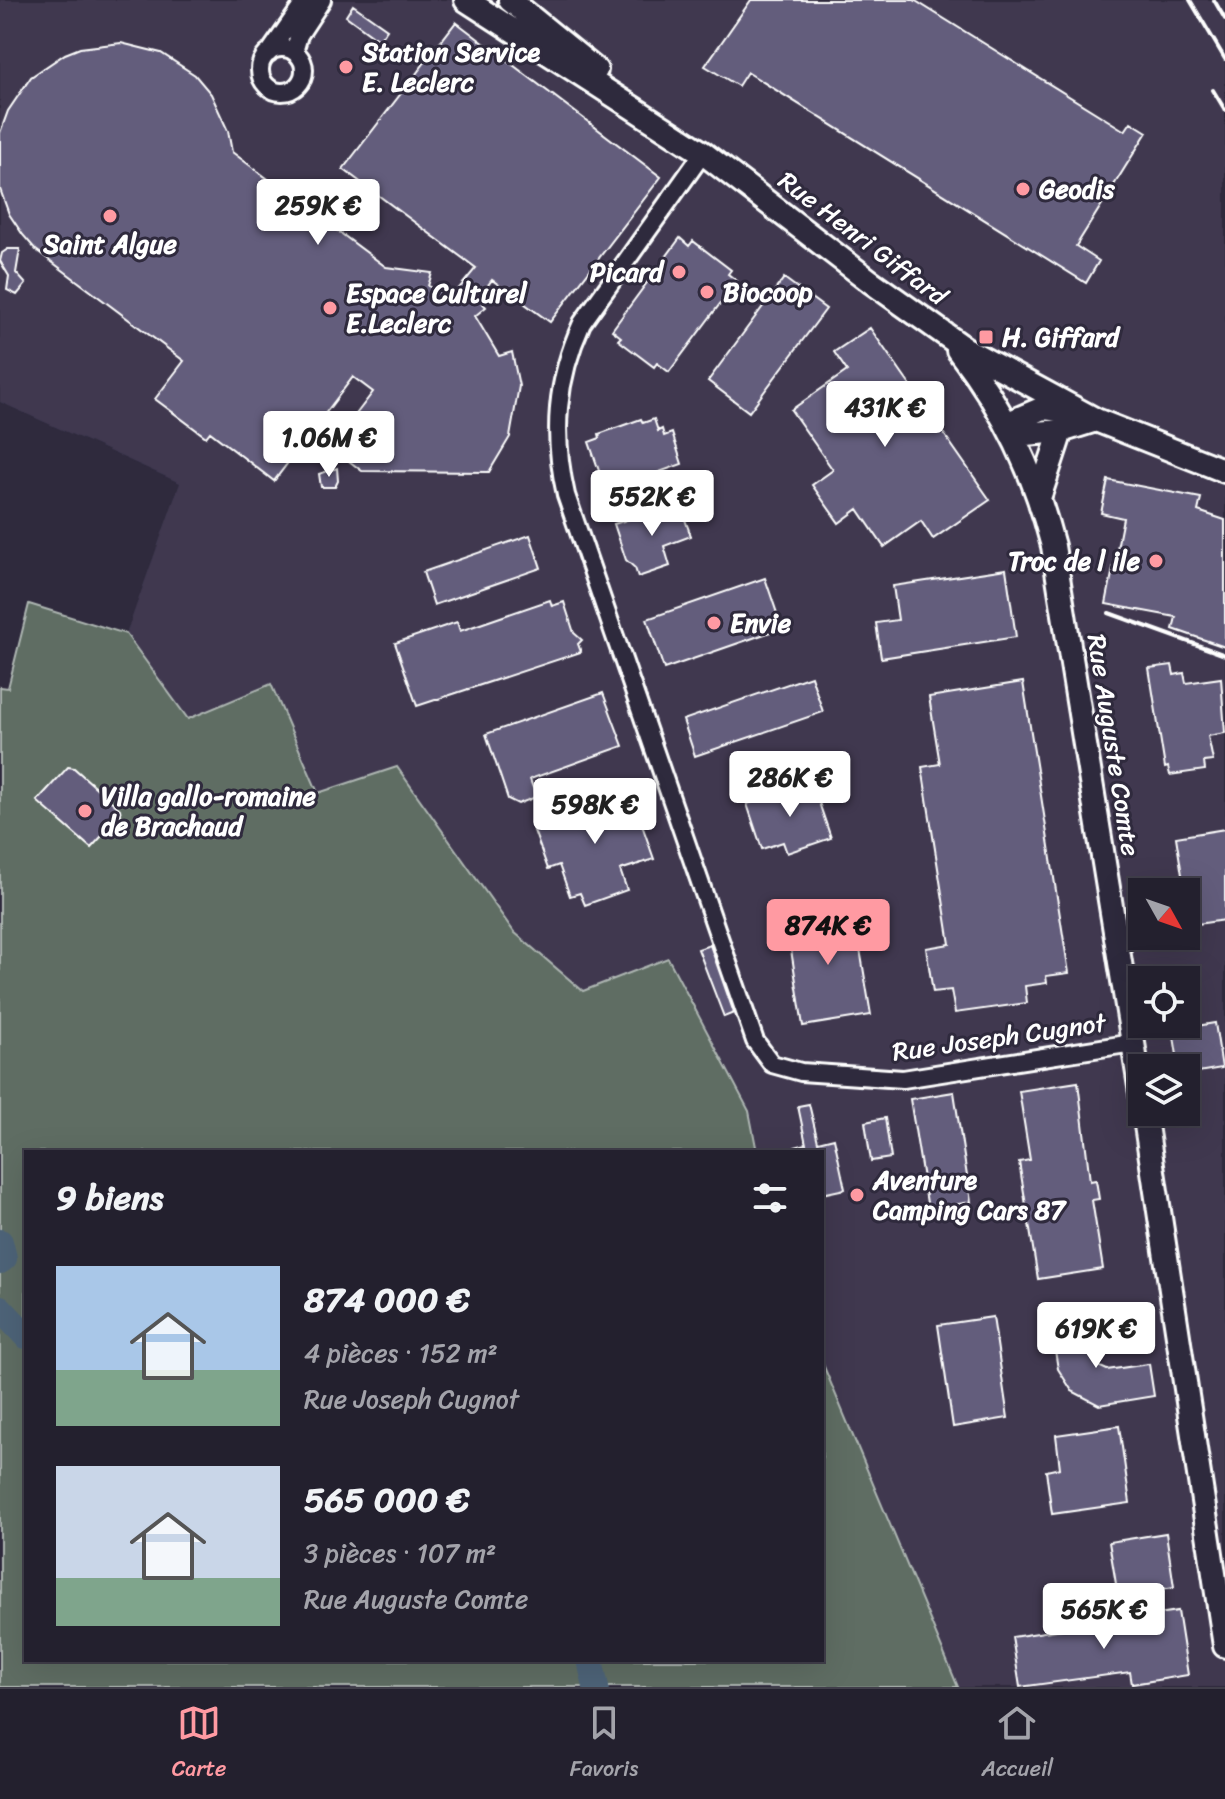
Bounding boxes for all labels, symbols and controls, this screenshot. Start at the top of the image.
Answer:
place label: Station Service E. Leclerc [361,29,541,105]
marker: Station Service E. Leclerc [337,58,355,76]
street label: Rue Henri Giffard [768,158,960,319]
place label: Geodis [1039,166,1116,212]
pin: 259K € [253,179,383,247]
marker: Geodis [1014,180,1032,198]
text: 259K € [275,182,361,228]
marker: Saint Algue [101,207,119,225]
place label: Saint Algue [42,221,177,267]
place label: Picard [590,249,665,295]
marker: Picard [670,263,688,281]
place label: Biocoop [723,269,813,315]
place label: Espace Culturel E.Leclerc [346,270,528,346]
marker: Biocoop [698,283,716,301]
marker: Espace Culturel E.Leclerc [321,299,339,317]
place label: H. Giffard [1002,314,1121,360]
marker: H. Giffard [977,328,995,346]
pin: 431K € [820,381,950,449]
text: 431K € [844,384,926,430]
pin: 1.06M € [255,411,403,479]
text: 1.06M € [281,414,377,460]
pin: 552K € [587,470,717,538]
text: 552K € [609,473,695,519]
place label: Troc de l ile [1008,538,1141,584]
marker: Troc de l ile [1147,552,1165,570]
place label: Envie [730,600,792,646]
marker: Envie [705,614,723,632]
street label: Rue Auguste Comte [1074,631,1154,859]
pin: 286K € [725,751,855,819]
text: 286K € [747,754,833,800]
place label: Villa gallo-romaine de Brachaud [101,773,317,849]
pin: 598K € [530,778,660,846]
text: 598K € [551,781,639,827]
marker: Villa gallo-romaine de Brachaud [76,802,94,820]
north arrow [1128,878,1200,950]
map controls [1128,878,1200,1126]
pin: 874K € [763,899,893,967]
text: 874K € [785,902,871,948]
button: locate [1128,966,1200,1038]
street label: Rue Joseph Cugnot [889,999,1110,1075]
button: layers [1128,1054,1200,1126]
place label: Aventure Camping Cars 87 [872,1157,1067,1233]
text: 9 biens [56,1168,164,1228]
icon: filters [748,1176,792,1220]
marker: Aventure Camping Cars 87 [848,1186,866,1204]
text: 874 000 € [304,1270,470,1330]
icon: home [120,1298,216,1394]
pin: 619K € [1031,1302,1161,1370]
text: 619K € [1055,1305,1137,1351]
text: 4 pièces · 152 m² [304,1330,498,1376]
text: Rue Joseph Cugnot [304,1376,519,1422]
text: 565 000 € [304,1470,470,1530]
icon: home [120,1498,216,1594]
text: 3 pièces · 107 m² [304,1530,496,1576]
text: Rue Auguste Comte [304,1576,528,1622]
pin: 565K € [1039,1583,1169,1651]
text: 565K € [1061,1586,1147,1632]
tab: Carte [172,1701,226,1788]
tab: Favoris [570,1701,638,1788]
tab: Accueil [981,1701,1053,1788]

